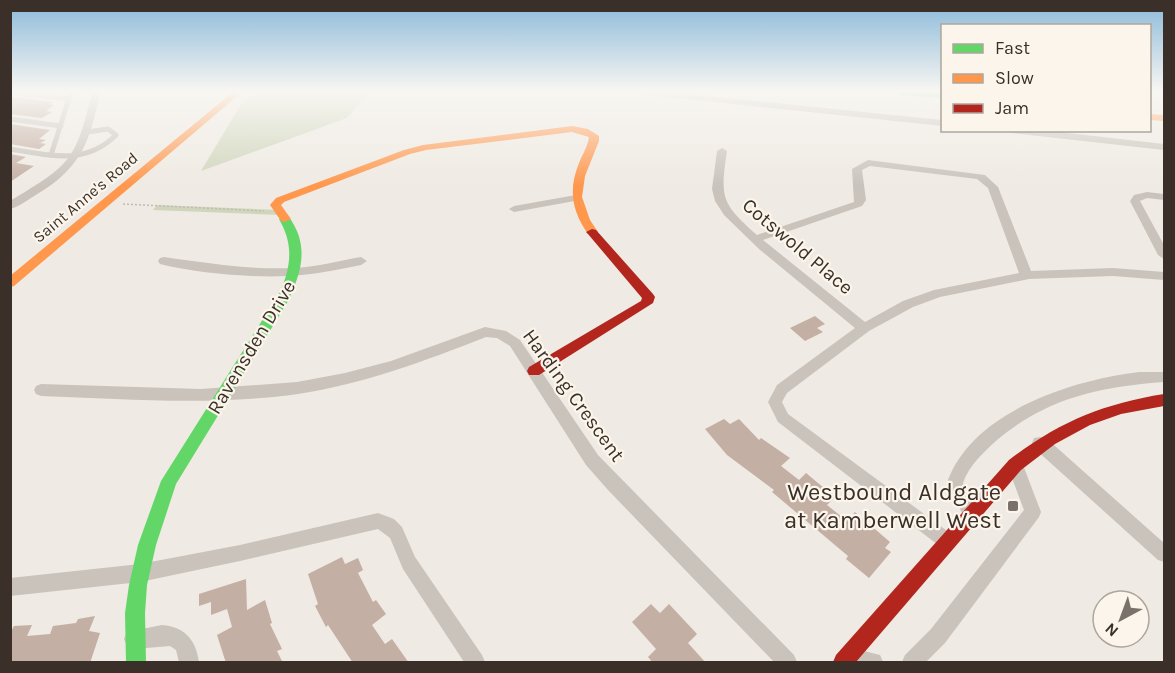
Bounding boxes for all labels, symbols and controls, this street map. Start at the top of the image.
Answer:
legend [941,24,1151,132]
text: Fast [995,37,1030,59]
text: Slow [995,67,1034,89]
text: Jam [995,97,1029,119]
street label: Saint Anne's Road [29,148,141,247]
street label: Cotswold Place [738,194,858,299]
street label: Ravensden Drive [202,276,300,418]
street label: Harding Crescent [518,325,630,466]
place label: Westbound Aldgate at Kamberwell West [784,478,1001,534]
marker: Westbound Aldgate at Kamberwell West [1006,499,1020,513]
north arrow [1091,589,1151,649]
text: N [1101,619,1122,641]

